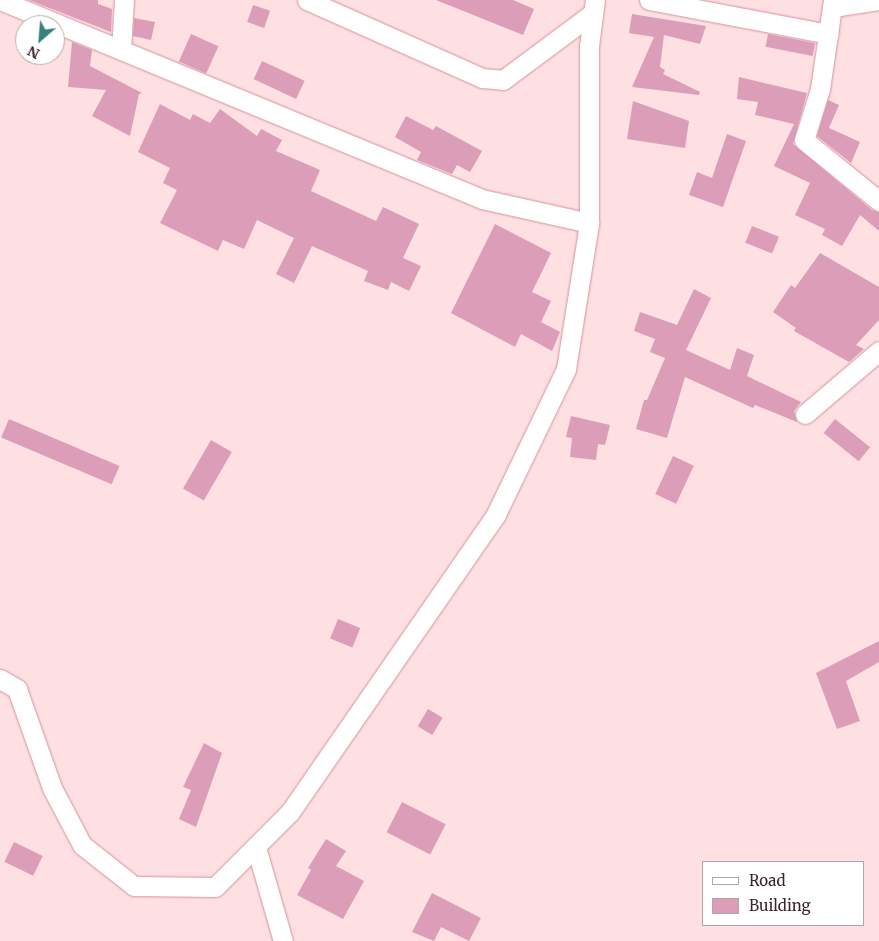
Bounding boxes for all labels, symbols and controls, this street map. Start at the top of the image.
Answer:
north arrow [15,15,65,65]
text: N [25,42,43,63]
legend [702,861,864,926]
text: Road [749,871,785,890]
text: Building [749,896,811,915]

